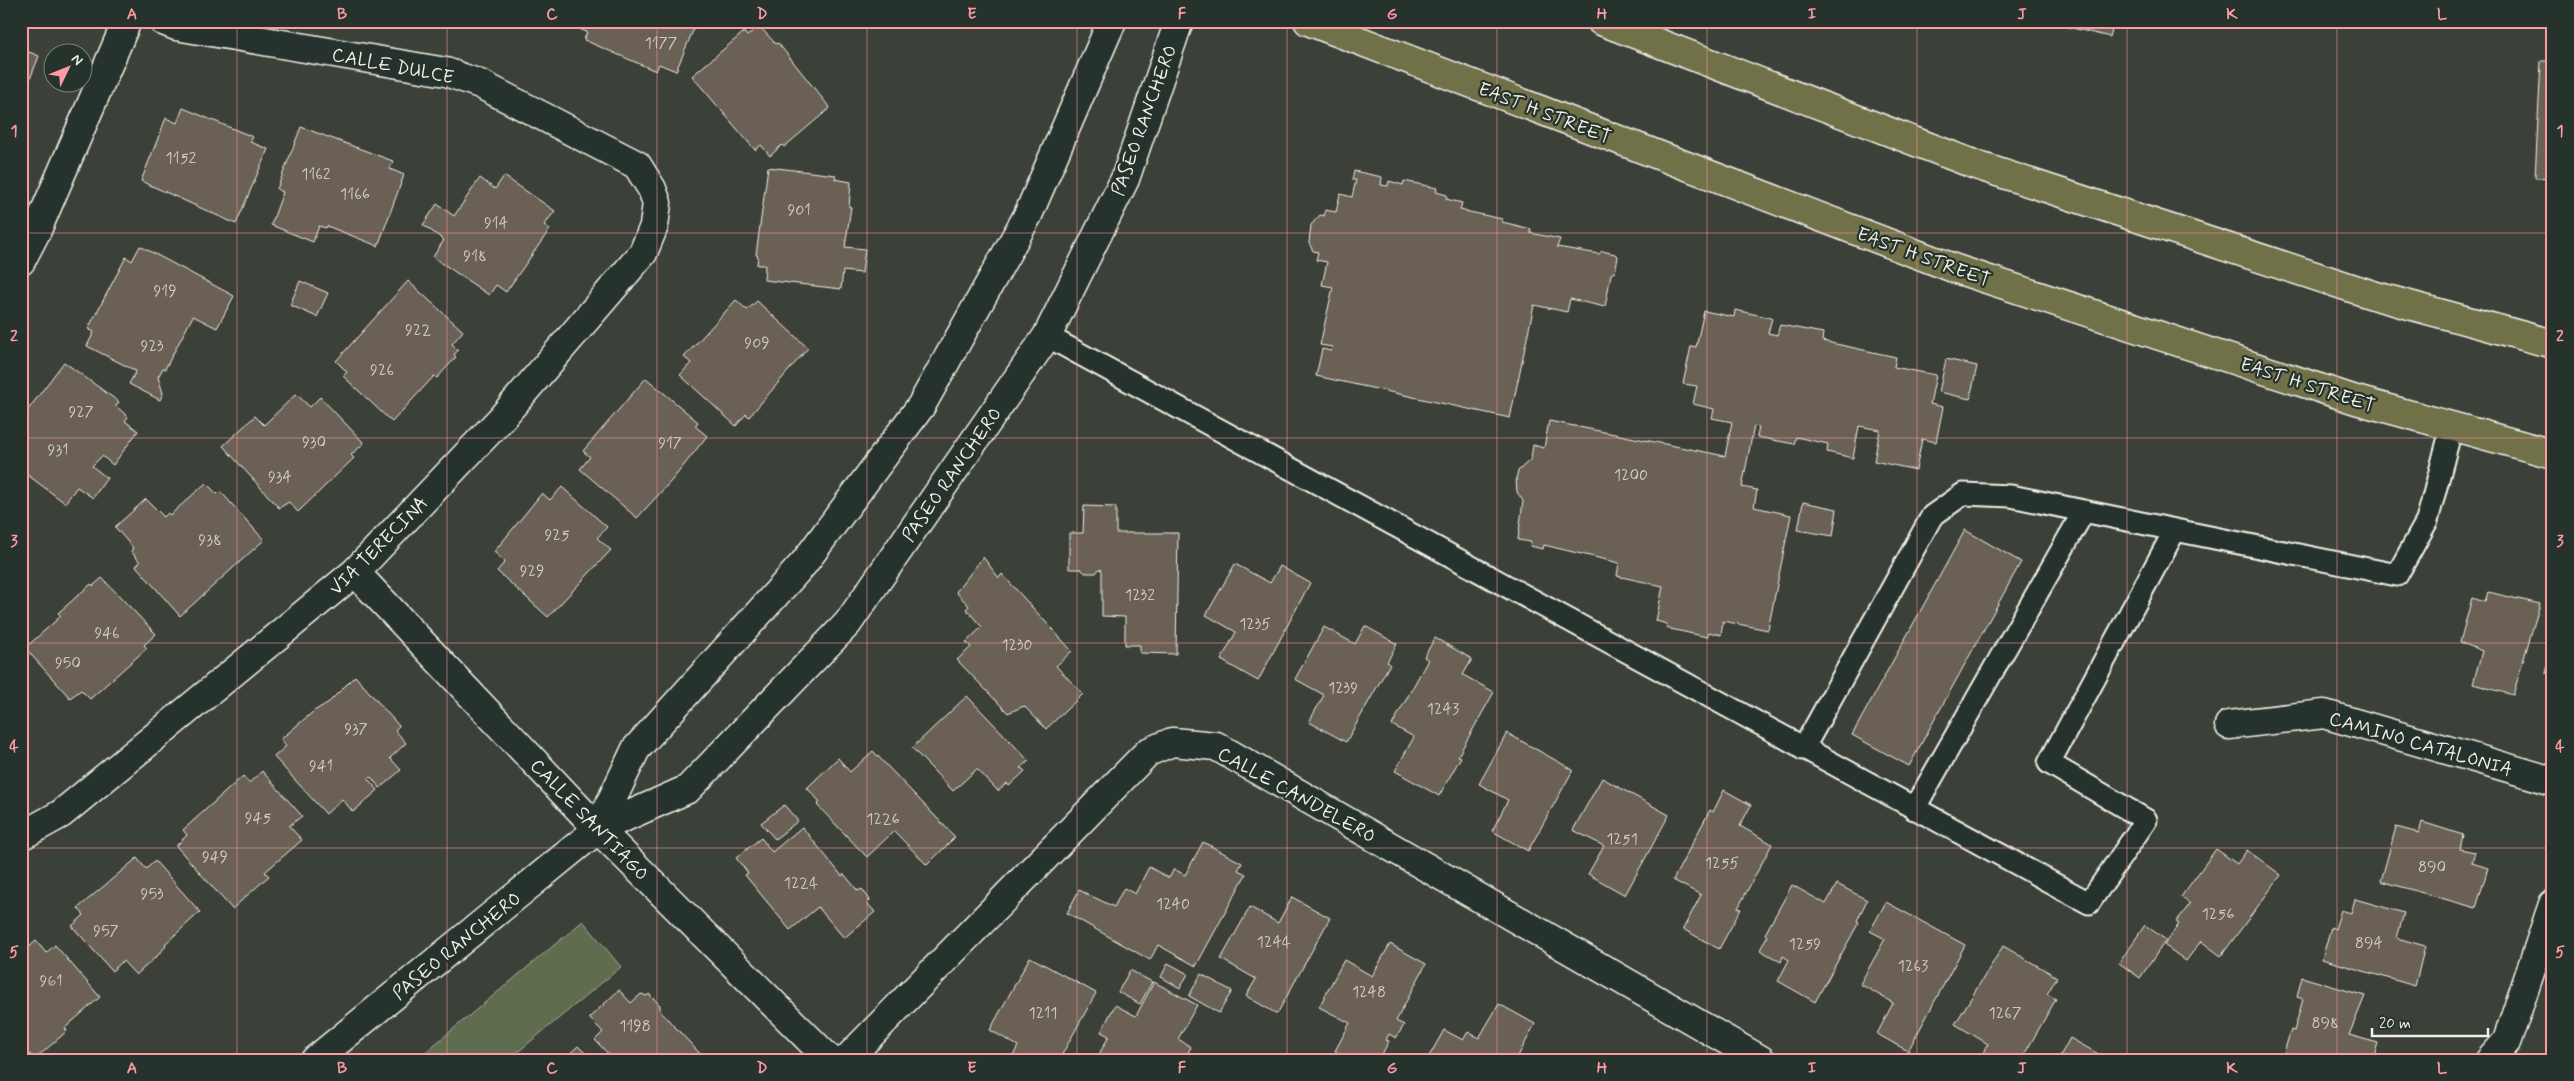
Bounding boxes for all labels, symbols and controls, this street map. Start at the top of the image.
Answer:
text: A [127,4,137,25]
text: B [337,4,347,25]
text: C [546,4,558,25]
text: D [756,4,768,25]
text: E [967,4,977,25]
text: F [1178,4,1187,25]
text: G [1387,4,1398,25]
text: H [1597,4,1608,25]
text: I [1808,4,1817,25]
text: J [2017,4,2027,25]
text: K [2226,4,2238,25]
text: L [2437,4,2448,25]
house number: 1177 [645,33,678,54]
north arrow [42,42,92,92]
street label: CALLE DULCE [330,42,456,91]
street label: PASEO RANCHERO [1105,42,1183,199]
text: N [67,50,87,69]
street label: EAST H STREET [1474,77,1614,150]
text: 1 [10,121,18,142]
text: 1 [2556,121,2564,142]
house number: 1152 [166,148,197,169]
house number: 1162 [301,164,331,185]
house number: 1166 [340,184,370,205]
house number: 901 [787,200,811,221]
house number: 914 [484,213,508,234]
street label: EAST H STREET [1853,222,1994,293]
house number: 918 [463,246,487,267]
house number: 919 [153,281,177,302]
house number: 922 [405,320,431,341]
text: 2 [10,326,18,347]
text: 2 [2556,326,2564,347]
house number: 909 [744,333,770,354]
house number: 923 [141,336,164,357]
street label: EAST H STREET [2237,352,2378,419]
house number: 926 [370,360,394,381]
house number: 927 [68,402,94,423]
street label: PASEO RANCHERO [896,403,1008,547]
house number: 930 [302,432,326,453]
house number: 917 [658,433,682,454]
house number: 931 [48,440,68,461]
house number: 1200 [1614,465,1648,486]
house number: 934 [268,467,292,488]
street label: VIA TERECINA [324,491,434,601]
house number: 925 [544,525,570,546]
house number: 938 [198,530,222,551]
text: 3 [10,531,18,552]
text: 3 [2556,531,2564,552]
house number: 929 [520,561,544,582]
house number: 1232 [1125,585,1155,606]
house number: 1235 [1239,614,1271,635]
house number: 946 [94,623,120,644]
house number: 1230 [1001,635,1033,656]
house number: 950 [55,653,81,674]
house number: 1239 [1328,678,1358,699]
house number: 1243 [1427,699,1459,720]
street label: CAMINO CATALONIA [2326,706,2515,783]
house number: 937 [344,719,368,740]
text: 4 [9,736,19,757]
text: 4 [2555,736,2565,757]
street label: CALLE CANDELERO [1213,741,1380,849]
street label: CALLE SANTIAGO [524,754,654,886]
house number: 941 [309,756,333,777]
house number: 945 [245,808,271,829]
house number: 1226 [866,809,900,830]
house number: 1251 [1606,829,1638,850]
house number: 949 [202,847,228,868]
house number: 1255 [1705,853,1739,874]
house number: 890 [2418,857,2446,878]
house number: 1224 [784,873,818,894]
house number: 953 [141,884,164,905]
street label: PASEO RANCHERO [387,886,527,1006]
house number: 1240 [1156,894,1190,915]
house number: 1256 [2202,904,2234,925]
house number: 957 [93,921,119,942]
house number: 1244 [1257,932,1291,953]
house number: 894 [2355,933,2383,954]
house number: 1259 [1789,934,1821,955]
text: 5 [9,942,19,963]
text: 5 [2555,942,2565,963]
house number: 1263 [1898,956,1928,977]
house number: 961 [40,971,62,992]
house number: 1248 [1352,982,1386,1003]
house number: 1211 [1029,1003,1057,1024]
house number: 1267 [1989,1003,2022,1024]
scale bar [2372,1006,2488,1038]
house number: 898 [2311,1013,2339,1034]
text: 20 m [2379,1014,2411,1034]
house number: 1198 [619,1016,651,1037]
text: A [127,1058,137,1079]
text: B [337,1058,347,1079]
text: C [546,1058,558,1079]
text: D [756,1058,768,1079]
text: E [967,1058,977,1079]
text: F [1178,1058,1187,1079]
text: G [1387,1058,1398,1079]
text: H [1597,1058,1608,1079]
text: I [1808,1058,1817,1079]
text: J [2017,1058,2027,1079]
text: K [2226,1058,2238,1079]
text: L [2437,1058,2448,1079]

